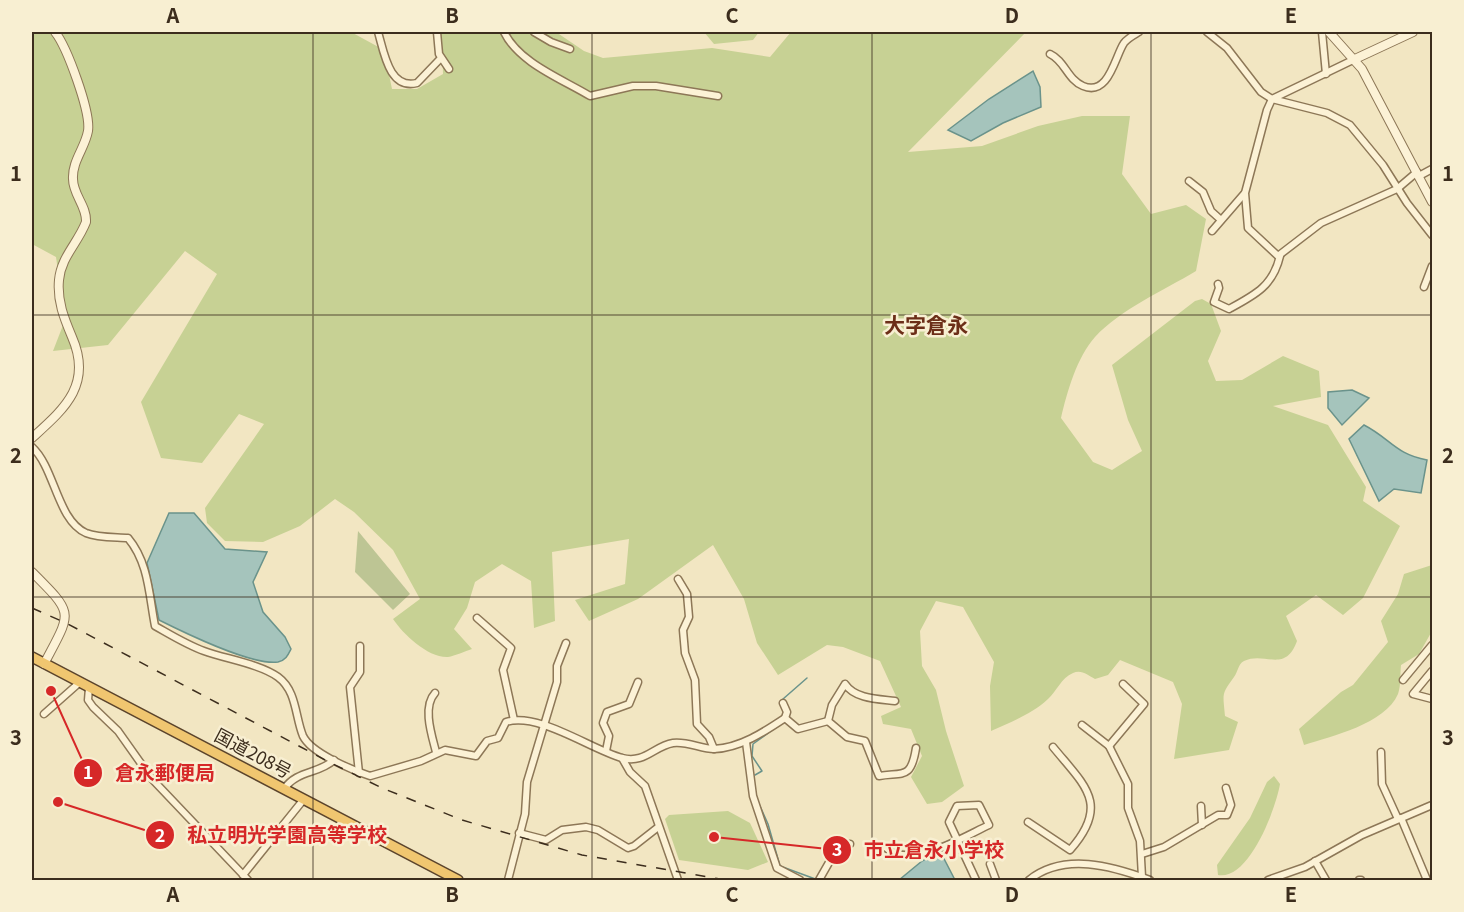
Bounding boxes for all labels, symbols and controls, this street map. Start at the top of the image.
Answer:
text: A [166,0,180,29]
text: B [445,0,459,29]
text: C [725,0,739,29]
text: D [1005,0,1019,29]
text: E [1285,0,1297,29]
text: 1 [10,158,22,187]
text: 1 [1442,158,1454,187]
district label: 大字倉永 [884,309,968,339]
text: 2 [10,440,22,469]
text: 2 [1442,440,1454,469]
street label: 国道208号 [211,721,297,783]
text: 3 [10,722,22,751]
text: 3 [1442,722,1454,751]
callout: 倉永郵便局 [73,754,227,792]
text: 倉永郵便局 [115,757,215,786]
text: 1 [83,758,93,784]
callout: 私立明光学園高等学校 [145,816,399,854]
text: 私立明光学園高等学校 [187,819,387,848]
text: 2 [155,821,165,847]
callout: 市立倉永小学校 [822,831,1016,869]
text: 市立倉永小学校 [864,834,1004,863]
text: 3 [832,835,842,861]
text: A [166,879,180,908]
text: B [445,879,459,908]
text: C [725,879,739,908]
text: D [1005,879,1019,908]
text: E [1285,879,1297,908]

